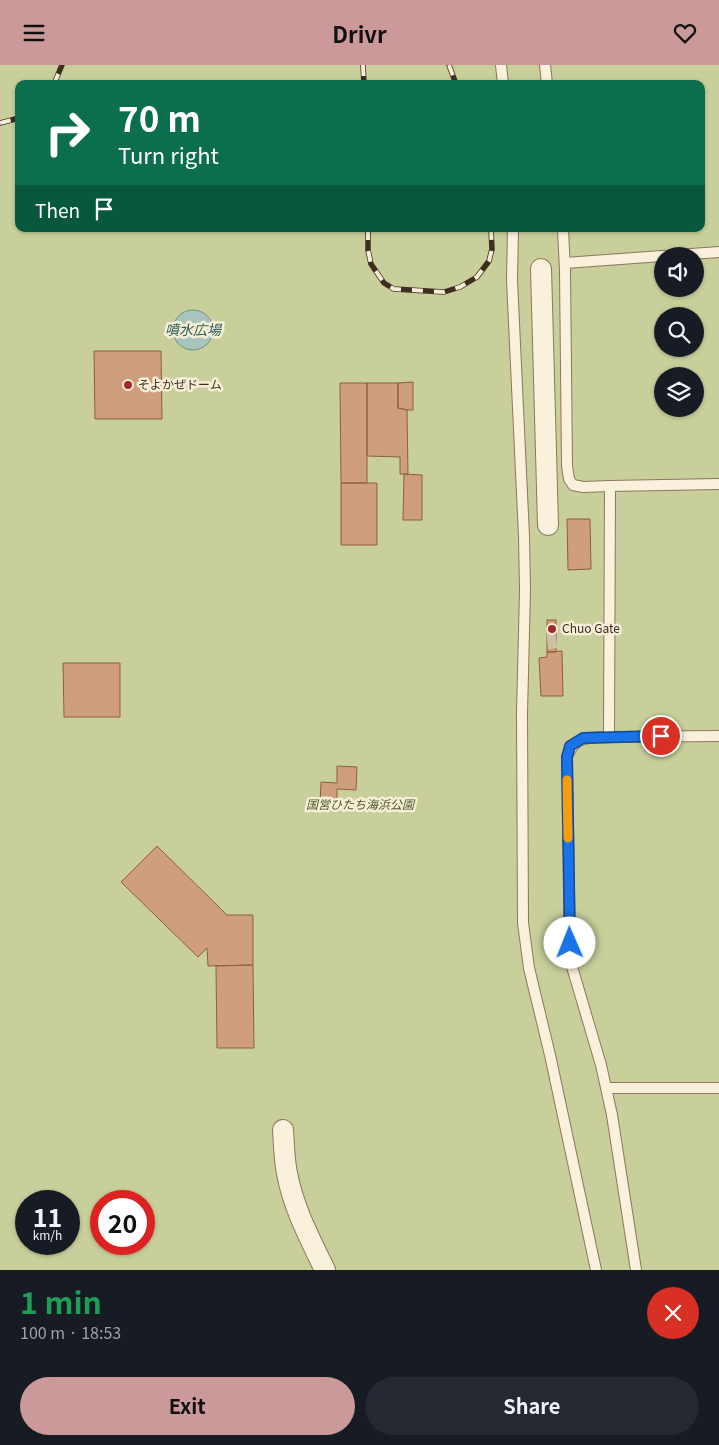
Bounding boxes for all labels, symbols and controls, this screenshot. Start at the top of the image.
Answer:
text: Drivr [332,17,387,49]
icon: menu [20,19,48,47]
icon: heart [671,19,699,47]
text: 70 m [118,91,201,142]
icon: right [35,100,100,165]
text: Turn right [118,138,219,170]
icon: arrive [90,195,118,223]
text: Then [35,196,80,223]
map controls [654,247,704,417]
button: sound [654,247,704,297]
button: search [654,307,704,357]
water label: 噴水広場 [165,319,223,339]
button: layers [654,367,704,417]
place label: そよかぜドーム [138,375,222,392]
marker: そよかぜドーム [122,379,134,391]
place label: Chuo Gate [562,619,620,636]
marker: Chuo Gate [546,623,558,635]
pin [640,715,682,757]
icon: arrive [647,722,675,750]
park label: 国営ひたち海浜公園 [306,795,416,812]
position arrow [543,916,595,968]
speed limit sign: 20 [90,1190,155,1255]
text: 11 [33,1198,62,1234]
text: km/h [33,1226,62,1243]
text: 1 min [20,1279,102,1323]
button: close [647,1287,699,1339]
text: 100 m · 18:53 [20,1320,121,1344]
button: Exit [20,1377,355,1435]
button: Share [365,1377,699,1435]

